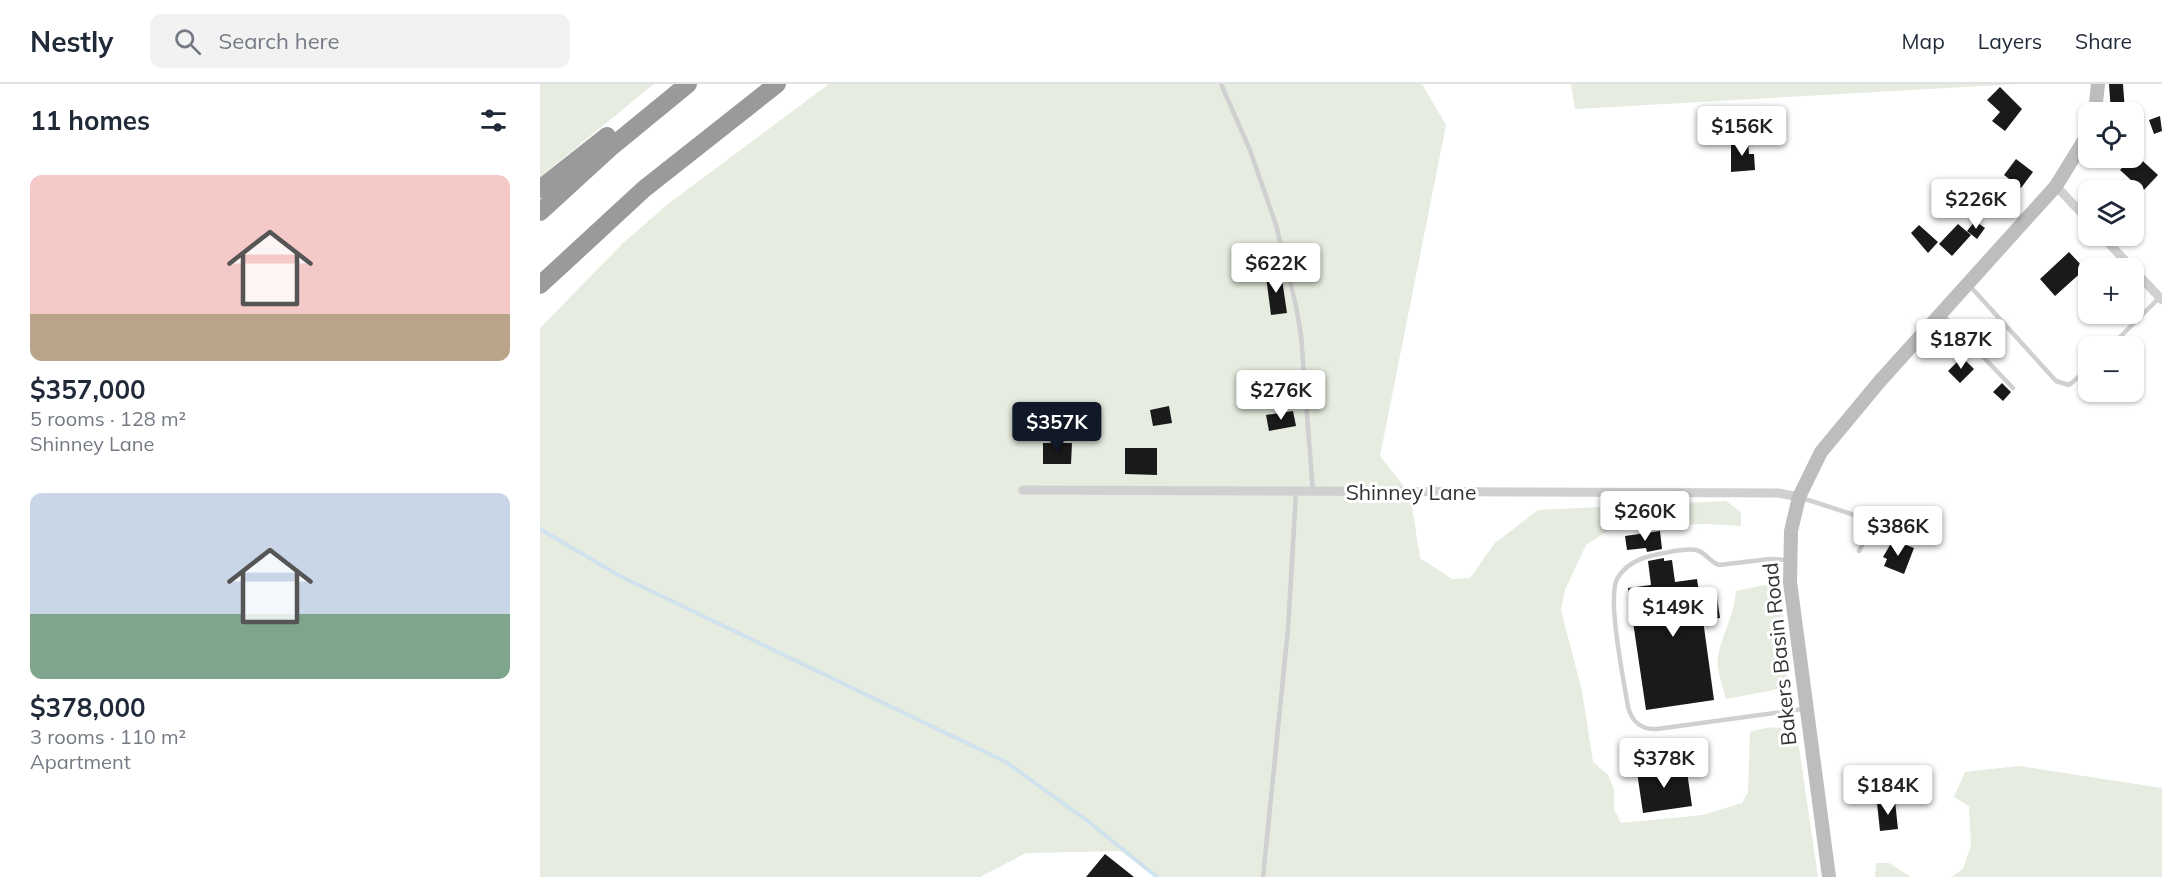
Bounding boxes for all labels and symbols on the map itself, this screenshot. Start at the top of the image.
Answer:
pin: $156K [1700,106,1784,157]
pin: $226K [1934,179,2018,230]
pin: $622K [1234,243,1318,294]
pin: $187K [1919,319,2003,370]
pin: $276K [1239,370,1323,421]
pin: $357K [1015,402,1099,453]
street label: Shinney Lane [1346,479,1476,505]
pin: $260K [1603,491,1687,542]
pin: $386K [1856,506,1940,557]
street label: Bakers Basin Road [1756,561,1802,747]
pin: $149K [1631,587,1715,638]
pin: $378K [1622,738,1706,789]
pin: $184K [1846,765,1930,816]

